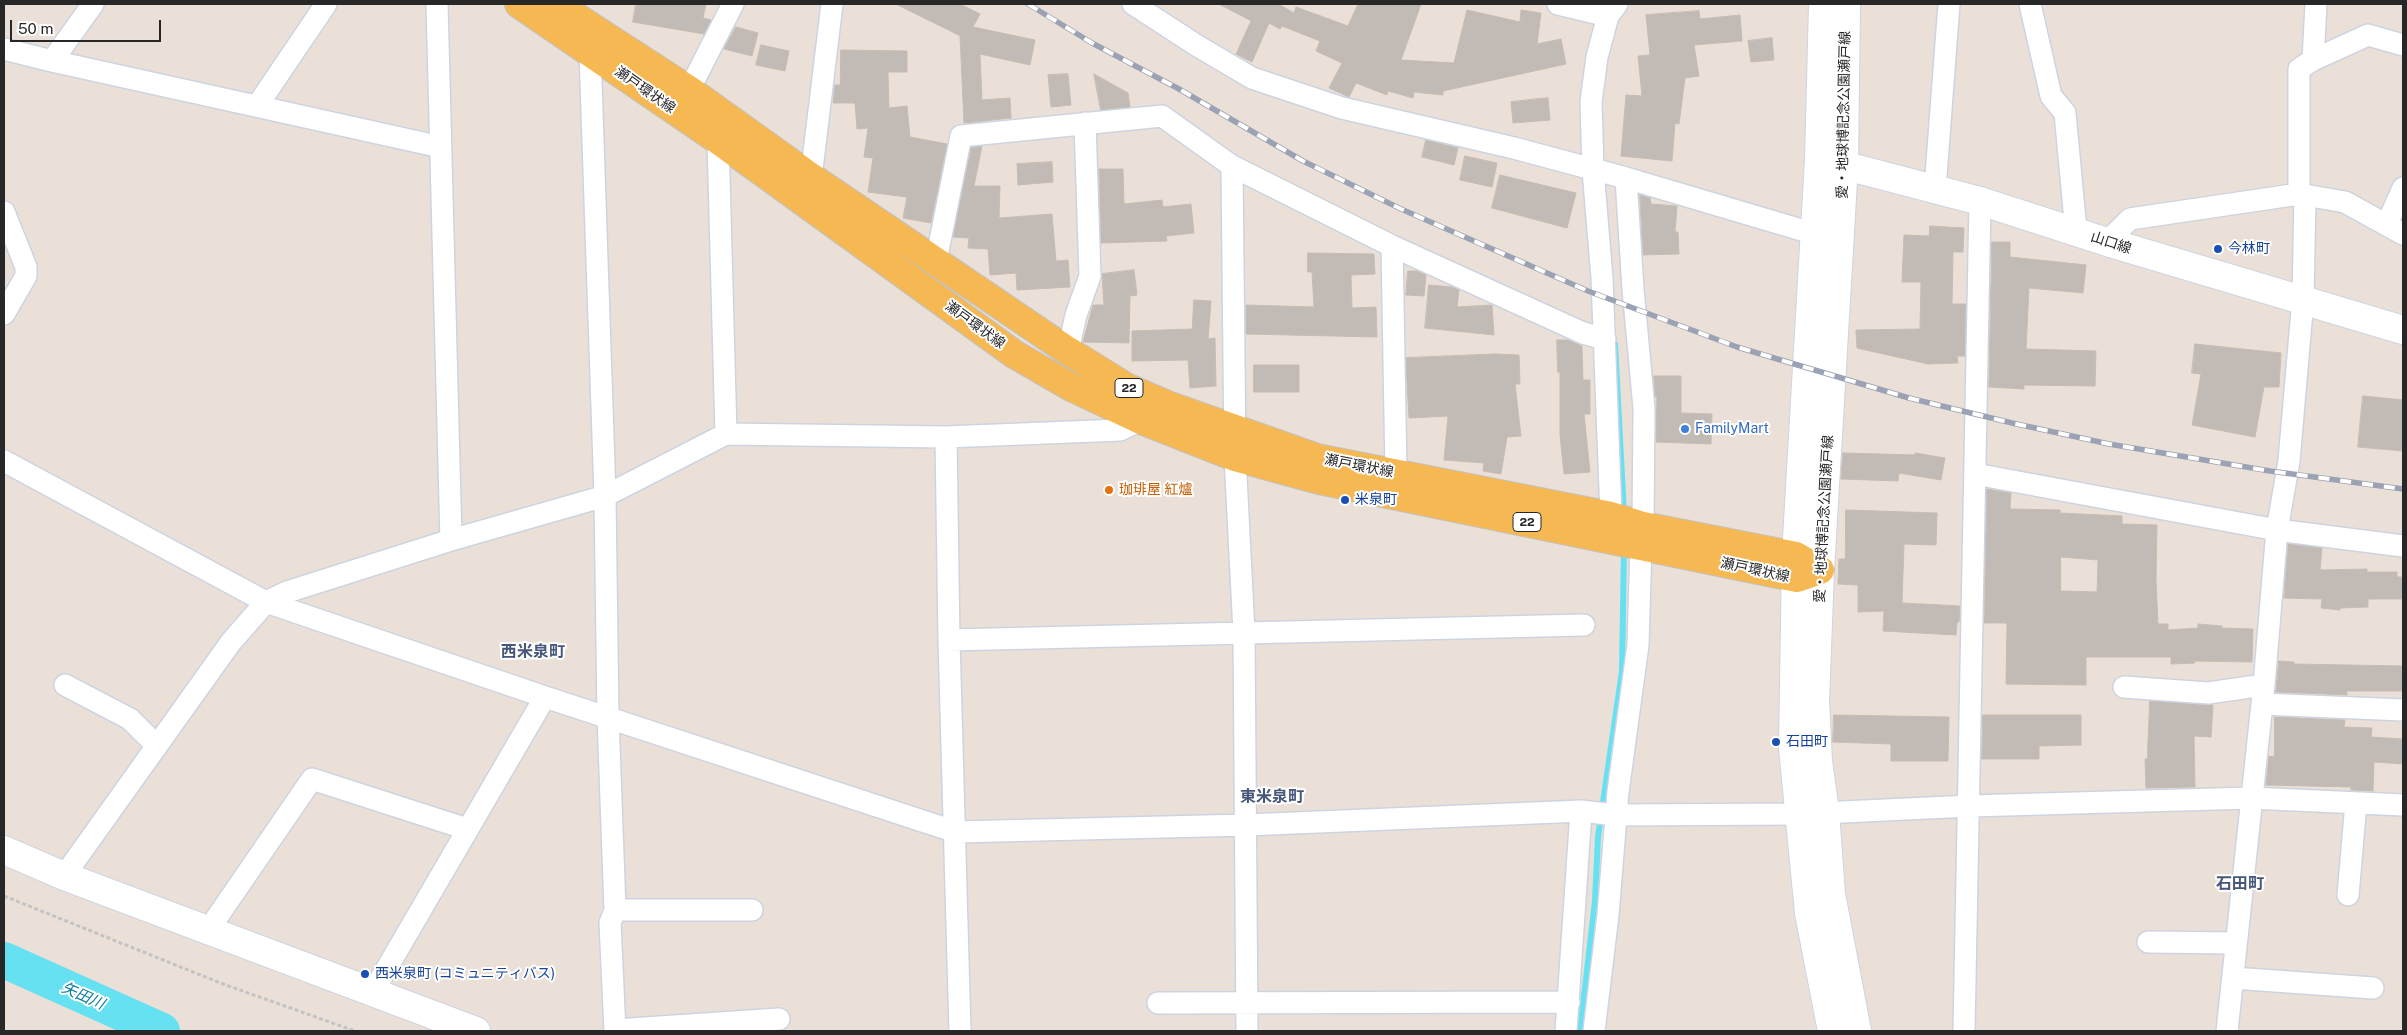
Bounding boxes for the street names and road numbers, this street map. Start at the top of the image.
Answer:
street label: 愛・地球博記念公園瀬戸線 [1834,31,1854,199]
street label: 瀬戸環状線 [612,63,678,117]
street label: 山口線 [2088,229,2134,257]
street label: 瀬戸環状線 [942,298,1008,352]
road number: 22 [1115,378,1143,398]
street label: 愛・地球博記念公園瀬戸線 [1811,435,1837,603]
street label: 瀬戸環状線 [1323,451,1395,481]
road number: 22 [1513,512,1541,532]
street label: 瀬戸環状線 [1719,555,1791,585]

